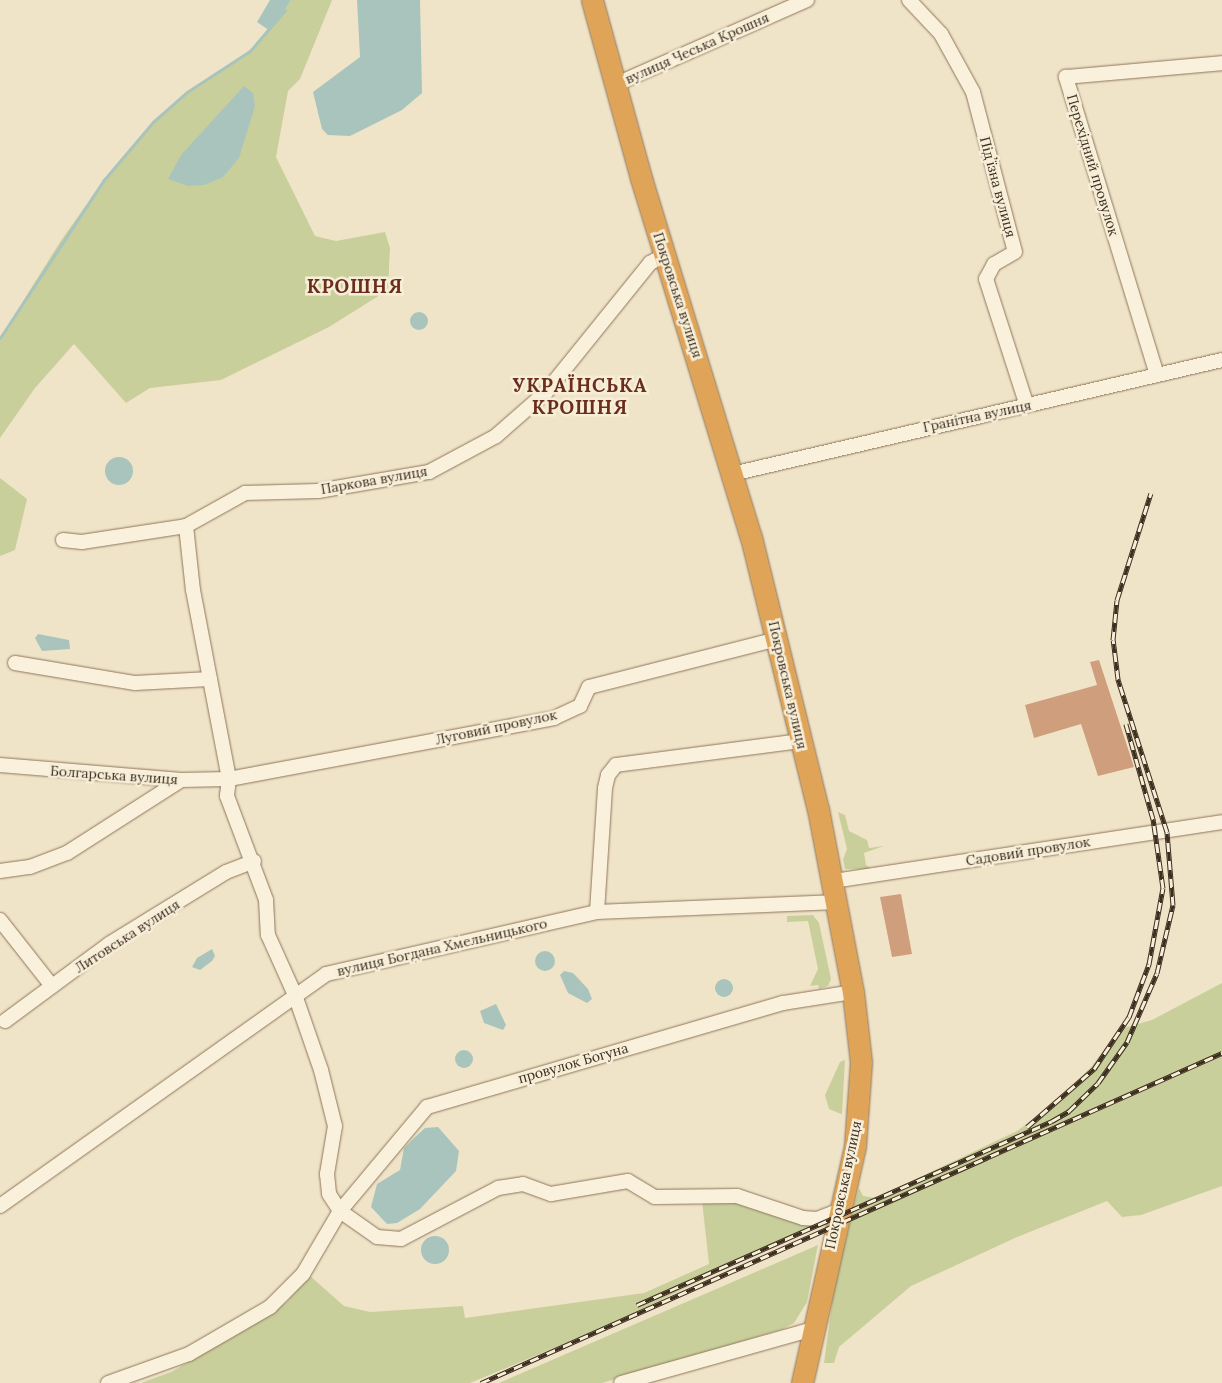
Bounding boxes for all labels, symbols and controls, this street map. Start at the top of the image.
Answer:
street label: вулиця Чеська Крошня [622,9,772,87]
street label: Перехідний провулок [1063,92,1123,238]
street label: Підʼїзна вулиця [977,135,1019,239]
street label: Покровська вулиця [650,230,706,360]
district label: КРОШНЯ [306,276,404,298]
district label: УКРАЇНСЬКА КРОШНЯ [511,375,649,419]
street label: Гранітна вулиця [921,396,1033,436]
street label: Паркова вулиця [319,462,429,498]
street label: Покровська вулиця [765,619,811,751]
street label: Луговий провулок [434,706,558,748]
street label: Болгарська вулиця [50,762,178,788]
street label: Садовий провулок [965,833,1091,869]
street label: Литовська вулиця [71,896,183,976]
street label: вулиця Богдана Хмельницького [335,915,549,979]
street label: провулок Богуна [516,1039,630,1087]
street label: Покровська вулиця [821,1119,865,1251]

